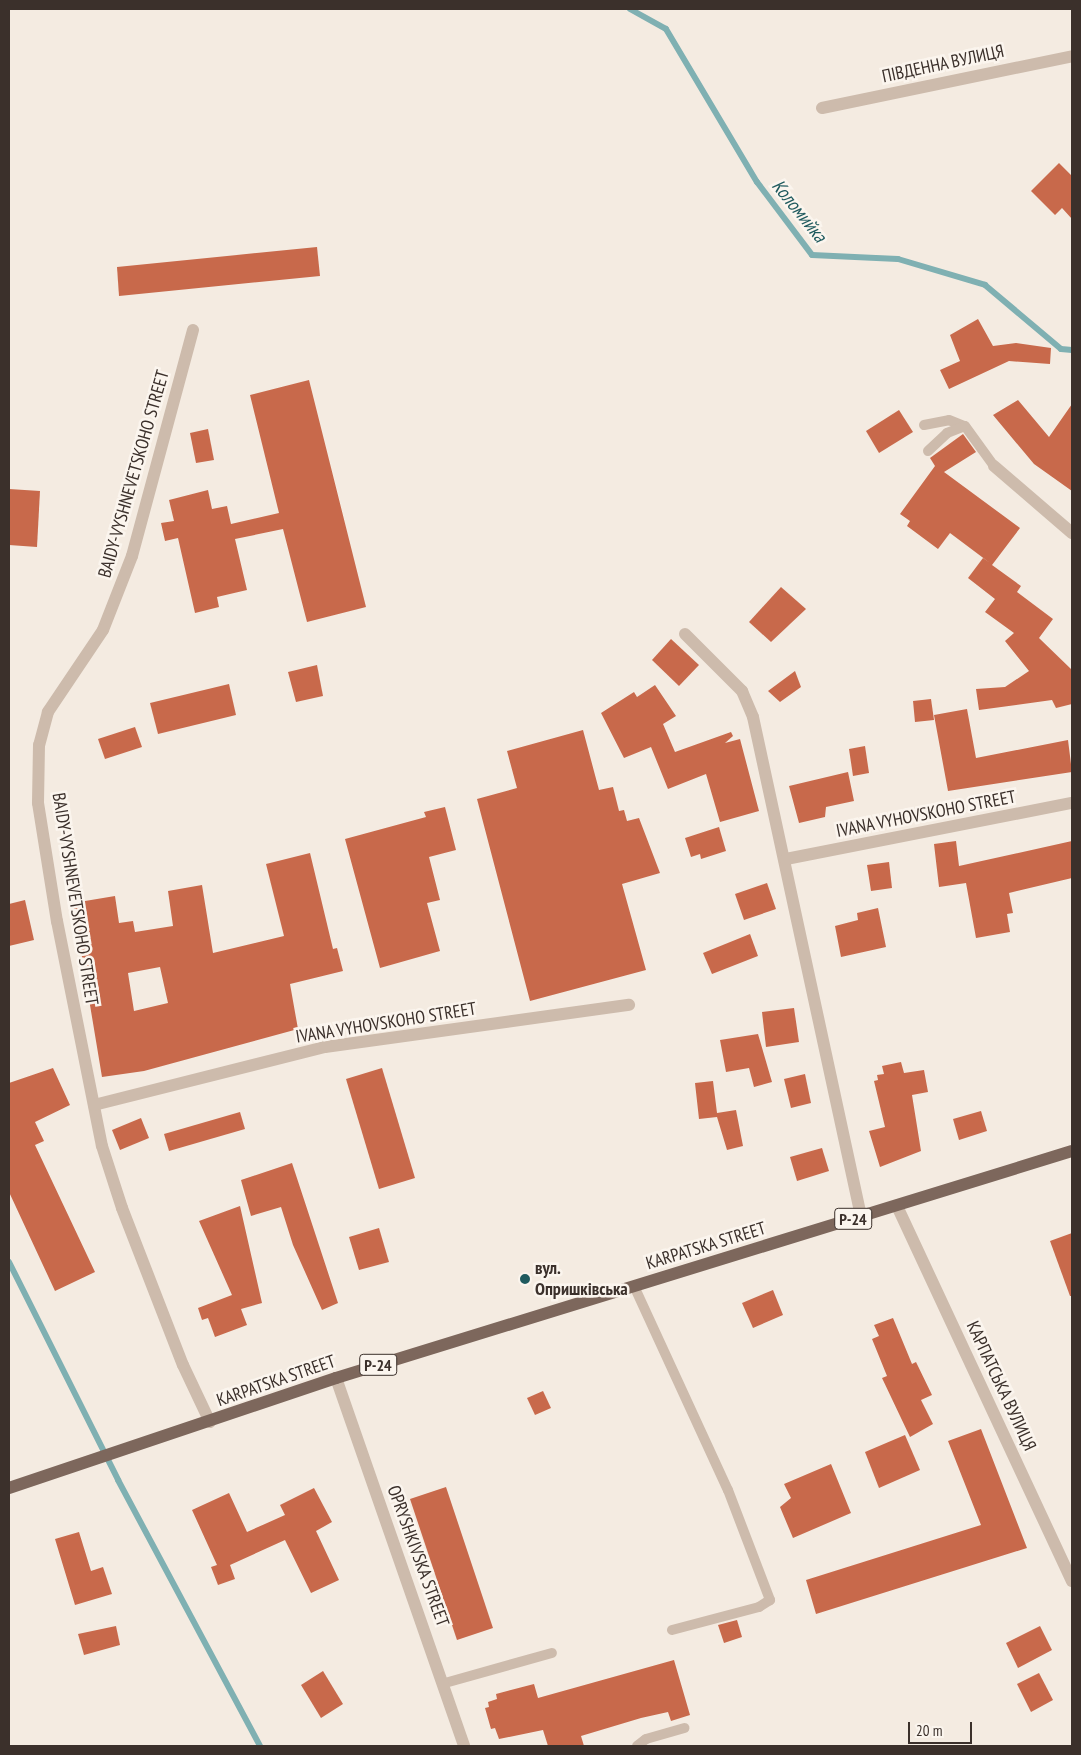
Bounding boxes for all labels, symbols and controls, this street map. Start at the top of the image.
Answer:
street label: ПІВДЕННА ВУЛИЦЯ [880,40,1006,88]
water label: Коломийка [767,175,831,247]
street label: BAIDY-VYSHNEVETSKOHO STREET [94,368,174,580]
street label: IVANA VYHOVSKOHO STREET [834,786,1018,842]
street label: BAIDY-VYSHNEVETSKOHO STREET [48,791,102,1007]
street label: IVANA VYHOVSKOHO STREET [294,998,478,1048]
road number: Р-24 [833,1206,873,1232]
street label: KARPATSKA STREET [643,1217,769,1275]
place label: вул. Опришківська [535,1258,628,1300]
marker: вул. Опришківська [519,1273,531,1285]
street label: КАРПАТСЬКА ВУЛИЦЯ [961,1318,1041,1454]
street label: KARPATSKA STREET [214,1350,338,1412]
road number: Р-24 [358,1352,398,1378]
street label: OPRYSHKIVSKA STREET [382,1482,454,1630]
scale bar [911,1712,975,1744]
text: 20 m [916,1721,942,1740]

